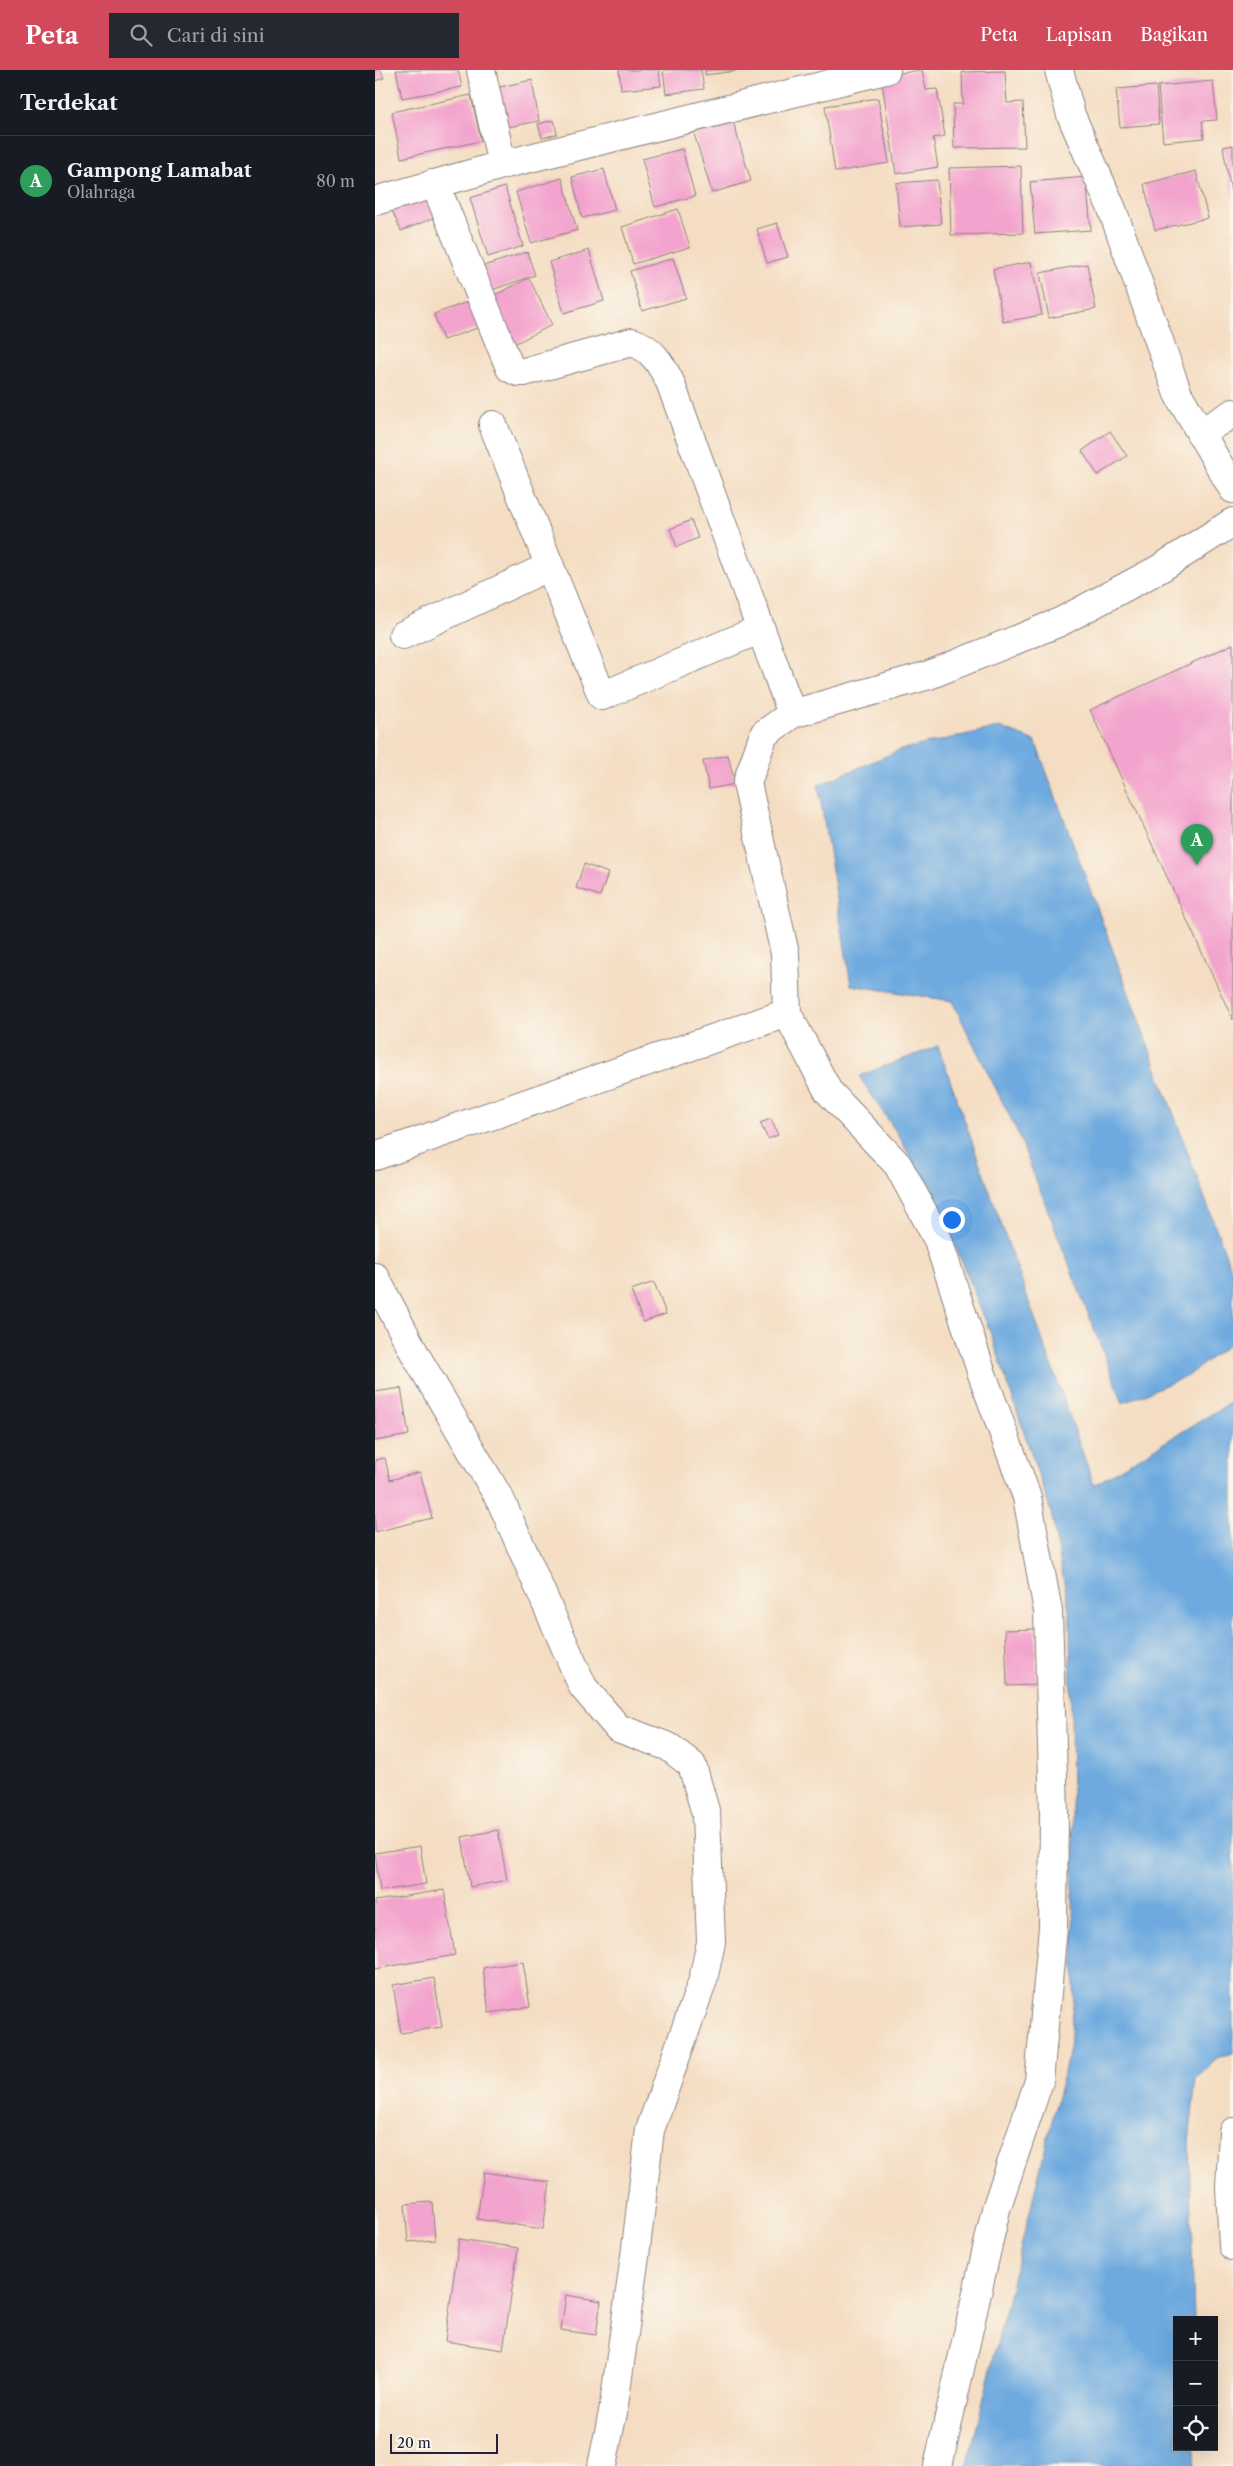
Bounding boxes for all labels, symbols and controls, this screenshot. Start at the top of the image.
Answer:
search box [109,13,459,58]
text: Peta [25,21,79,50]
icon: search [127,21,155,49]
text: Cari di sini [167,24,264,47]
text: Peta [980,24,1018,46]
text: Lapisan [1046,24,1112,46]
text: Bagikan [1140,24,1208,46]
text: Terdekat [20,90,118,115]
text: Gampong Lamabat [67,159,252,182]
text: A [30,171,42,191]
text: 80 m [316,171,355,191]
text: Olahraga [67,182,135,202]
pin: A [1181,824,1213,865]
your location [939,1207,965,1233]
map controls [1173,2316,1218,2451]
button: + [1173,2316,1218,2361]
button: − [1173,2361,1218,2406]
button: locate [1173,2406,1218,2451]
scale bar [390,2431,497,2454]
text: 20 m [397,2434,431,2452]

